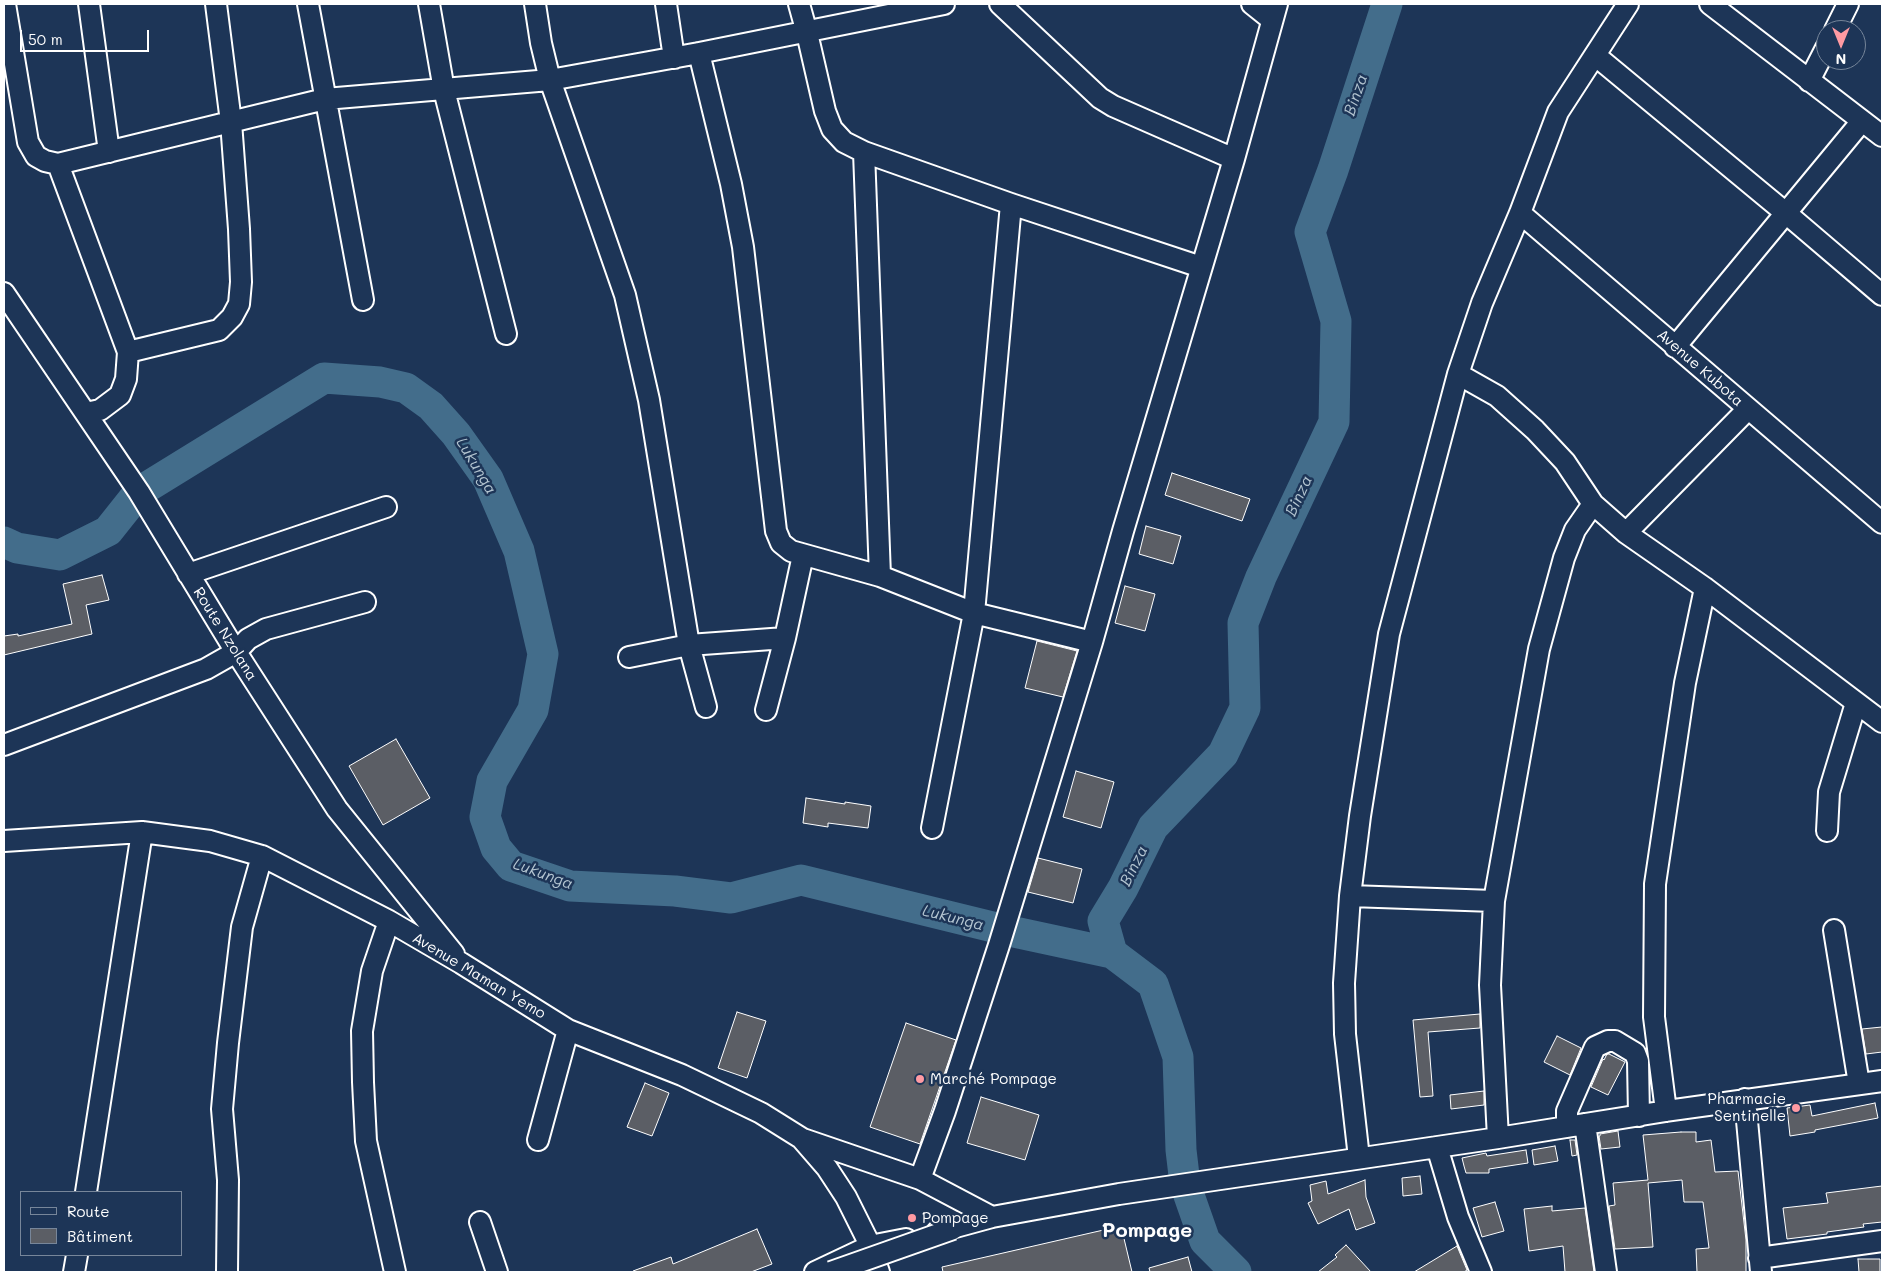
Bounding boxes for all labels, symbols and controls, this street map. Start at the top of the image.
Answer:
scale bar [22,20,151,52]
north arrow [1816,20,1866,70]
text: 50 m [28,29,63,49]
text: N [1836,50,1846,69]
water label: Binza [1340,72,1372,118]
street label: Avenue Kubota [1653,326,1747,410]
water label: Lukunga [452,434,500,498]
water label: Binza [1281,473,1317,519]
street label: Route Nzolana [189,584,261,684]
water label: Binza [1116,843,1152,889]
water label: Lukunga [510,854,576,894]
water label: Lukunga [920,901,986,935]
street label: Avenue Maman Yemo [409,929,549,1023]
place label: Marché Pompage [930,1070,1057,1088]
marker: Marché Pompage [914,1073,926,1085]
place label: Pharmacie Sentinelle [1708,1090,1786,1125]
marker: Pharmacie Sentinelle [1790,1102,1802,1114]
legend [20,1191,182,1256]
text: Route [67,1201,110,1221]
place label: Pompage [922,1209,989,1227]
marker: Pompage [906,1212,918,1224]
district label: Pompage [1102,1219,1192,1243]
text: Bâtiment [67,1226,133,1246]

